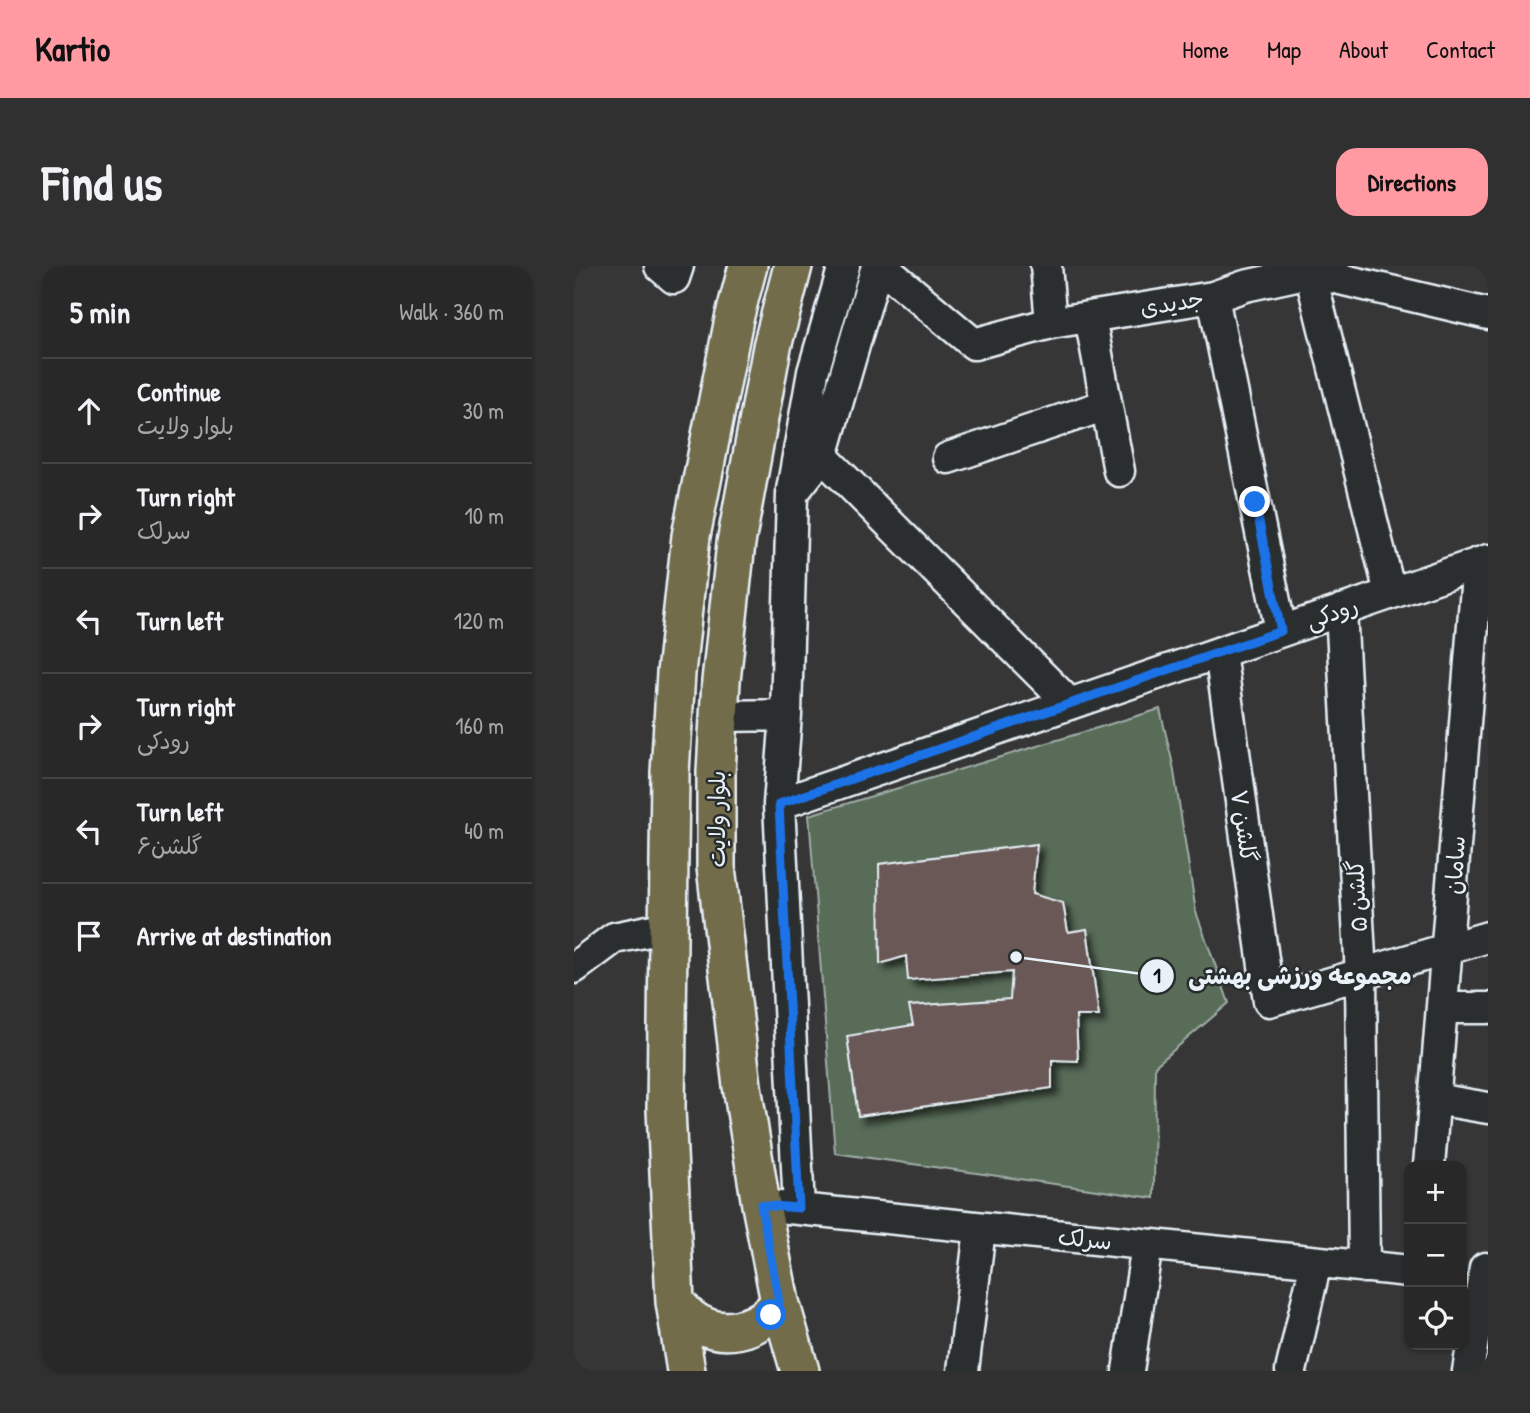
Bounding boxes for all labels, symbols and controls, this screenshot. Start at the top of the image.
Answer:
text: Kartio [35,27,110,71]
text: Home [1182,33,1229,65]
text: Map [1267,33,1301,65]
text: About [1339,33,1388,65]
text: Contact [1426,33,1495,65]
button: Directions [1336,148,1488,216]
text: Find us [42,149,162,215]
street label: جدیدی [1138,282,1206,323]
text: 5 min [70,292,130,332]
text: Walk · 360 m [399,296,504,327]
text: Continue [137,374,221,409]
icon: ahead [70,392,108,430]
text: 30 m [462,395,504,426]
text: بلوار ولایت [137,410,234,441]
text: Turn right [137,479,235,514]
route end [1239,486,1270,517]
icon: right [70,497,108,535]
text: 10 m [464,500,504,531]
text: سرلک [137,515,191,546]
street label: رودکی [1302,589,1362,636]
icon: left [70,602,108,640]
text: Turn left [137,603,223,638]
text: 120 m [454,605,504,636]
text: Turn right [137,689,235,724]
icon: right [70,707,108,745]
text: 160 m [455,710,504,741]
text: رودکی [137,725,190,756]
street label: بلوار ولایت [701,771,732,868]
street label: گلشن ۷ [1224,788,1265,864]
text: Turn left [137,794,223,829]
icon: left [70,812,108,850]
text: 40 m [464,815,504,846]
text: گلشن۶ [137,830,202,861]
street label: سامان [1437,834,1472,895]
street label: گلشن ۵ [1339,859,1374,933]
icon: arrive [70,917,108,955]
text: Arrive at destination [137,918,332,953]
callout: مجموعه ورزشی بهشتی [1139,953,1426,998]
text: مجموعه ورزشی بهشتی [1188,959,1412,991]
text: 1 [1153,961,1161,990]
map controls [1404,1161,1467,1350]
button: + [1404,1161,1467,1224]
street label: سرلک [1057,1220,1113,1257]
button: − [1404,1224,1467,1287]
button: locate [1404,1287,1467,1350]
route start [755,1299,786,1330]

